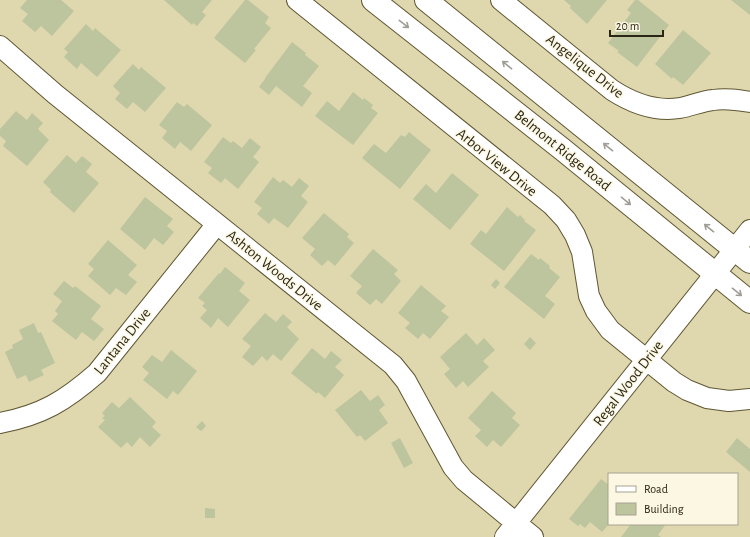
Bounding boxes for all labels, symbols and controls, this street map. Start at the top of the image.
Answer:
scale bar [610,12,663,38]
one-way arrow [398,20,409,28]
text: 20 m [616,20,639,32]
street label: Angelique Drive [543,32,626,101]
one-way arrow [501,60,512,69]
street label: Belmont Ridge Road [512,107,614,194]
street label: Arbor View Drive [454,126,540,199]
one-way arrow [602,142,613,151]
one-way arrow [620,197,631,206]
one-way arrow [703,224,714,233]
street label: Ashton Woods Drive [224,227,326,314]
one-way arrow [732,288,743,297]
street label: Lantana Drive [91,305,154,377]
street label: Regal Wood Drive [591,338,666,429]
legend [608,473,738,525]
text: Road [644,483,668,495]
text: Building [644,503,684,515]

